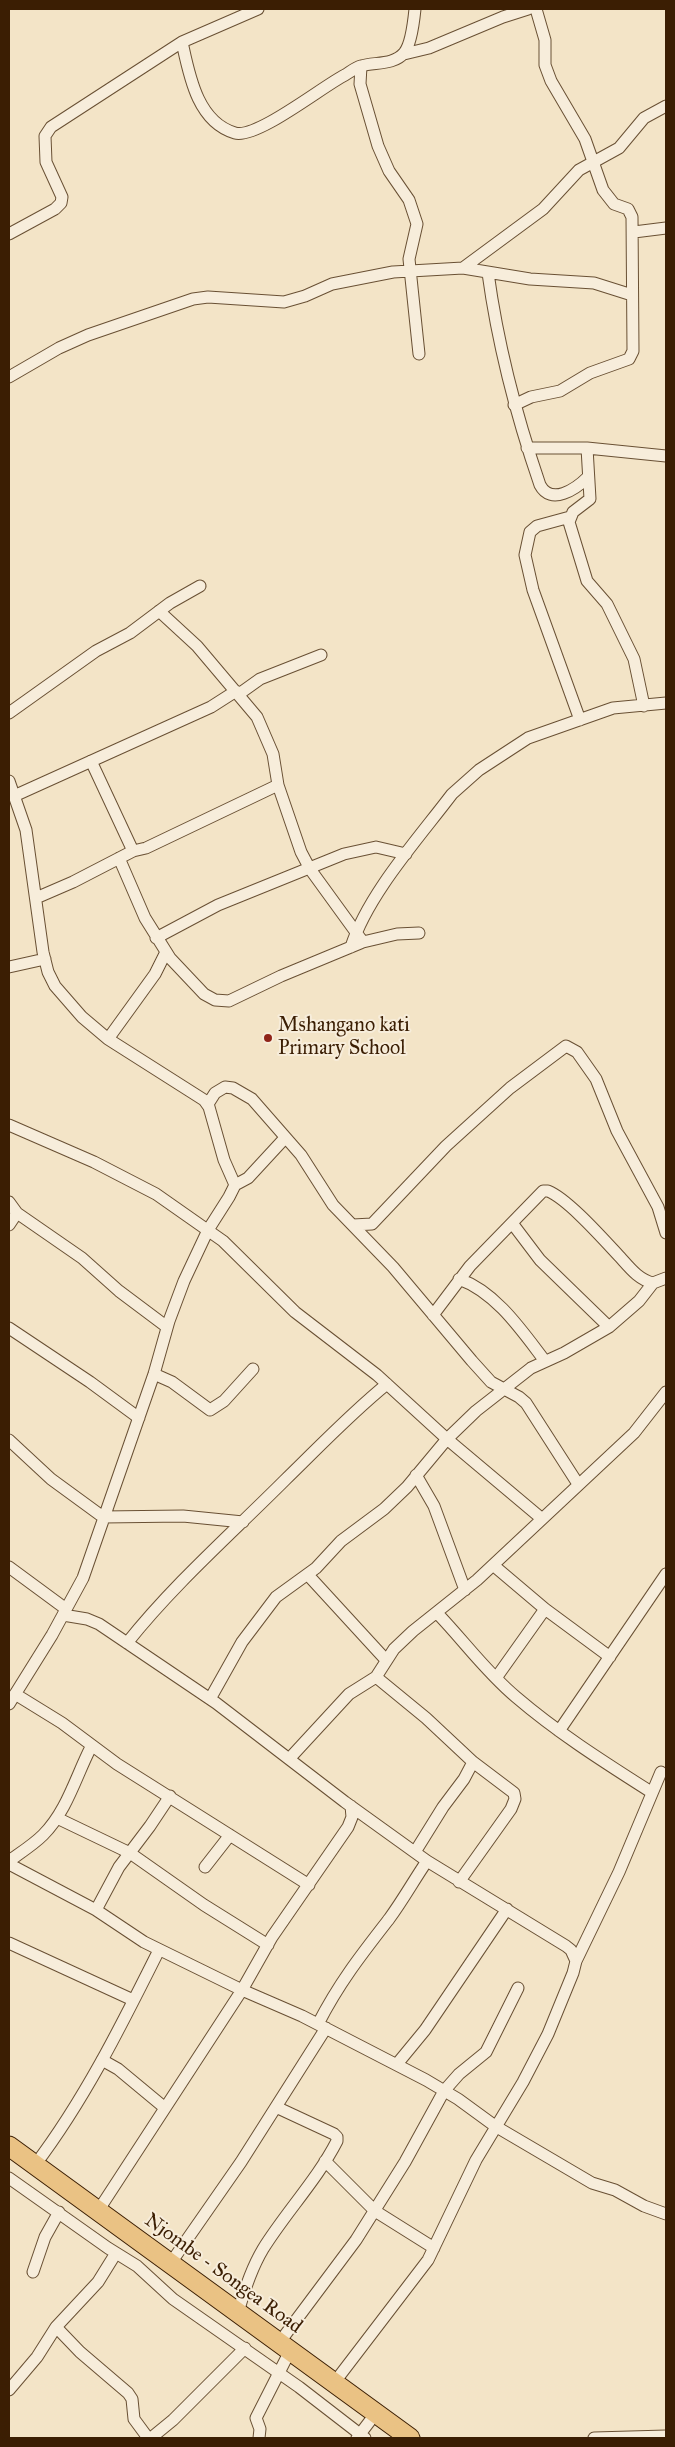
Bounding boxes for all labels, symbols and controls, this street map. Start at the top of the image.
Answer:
place label: Mshangano kati Primary School [278,1014,410,1061]
marker: Mshangano kati Primary School [262,1032,274,1044]
street label: Njombe - Songea Road [139,2209,307,2339]

